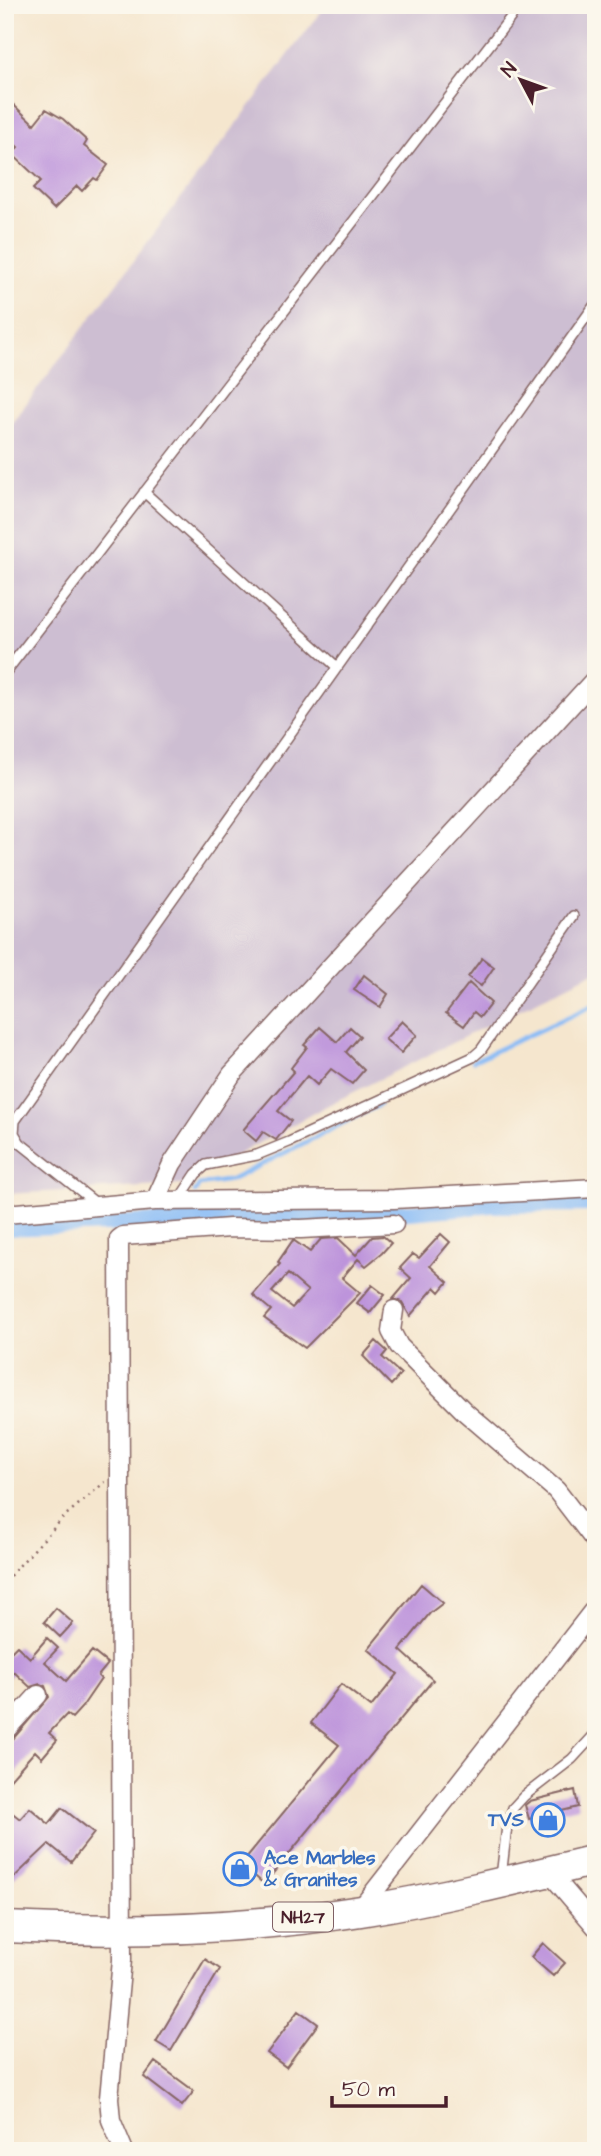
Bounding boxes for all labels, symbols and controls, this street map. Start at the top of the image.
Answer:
north arrow [486,46,556,116]
text: N [495,56,523,83]
shop icon: TVS [529,1801,567,1839]
place label: TVS [487,1807,524,1834]
place label: Ace Marbles & Granites [263,1845,376,1894]
shop icon: Ace Marbles & Granites [221,1850,259,1888]
road number: NH27 [273,1902,333,1931]
scale bar [332,2065,445,2109]
text: 50 m [342,2075,396,2104]

